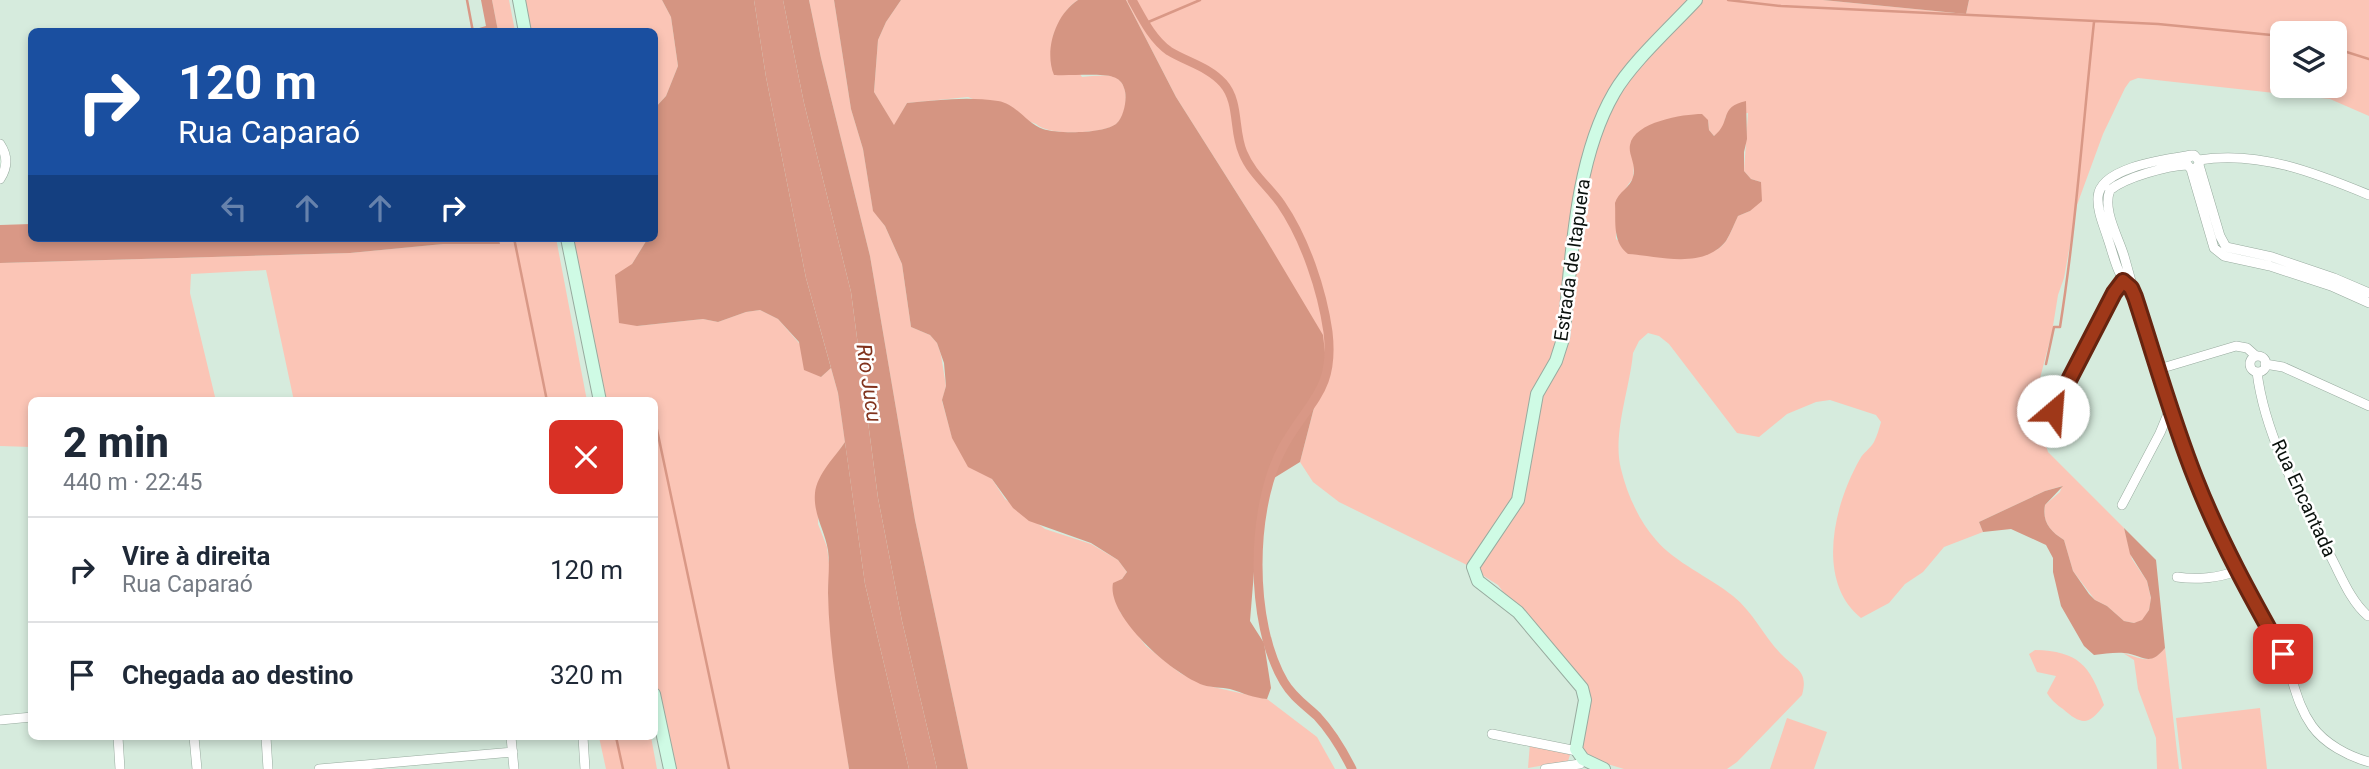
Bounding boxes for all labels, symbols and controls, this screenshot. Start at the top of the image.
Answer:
map controls [2270,21,2347,98]
button: layers [2270,21,2347,98]
text: 120 m [178,54,317,111]
icon: right [63,56,154,147]
text: Rua Caparaó [178,113,360,151]
street label: Estrada de Itapuera [1549,177,1595,343]
icon: left [215,189,253,227]
icon: ahead [288,189,326,227]
icon: ahead [361,189,399,227]
icon: right [434,189,472,227]
water label: Rio Jucu [852,342,886,424]
position arrow [2016,374,2090,448]
text: 2 min [63,418,169,467]
button: close [549,420,623,494]
street label: Rua Encantada [2267,436,2341,560]
text: 440 m · 22:45 [63,469,202,496]
text: Vire à direita [122,541,270,571]
icon: right [63,551,101,589]
text: 120 m [550,555,623,585]
text: Rua Caparaó [122,571,253,598]
pin [2253,624,2313,684]
icon: arrive [2264,635,2302,673]
icon: arrive [63,656,101,694]
text: Chegada ao destino [122,660,353,690]
text: 320 m [550,660,623,690]

